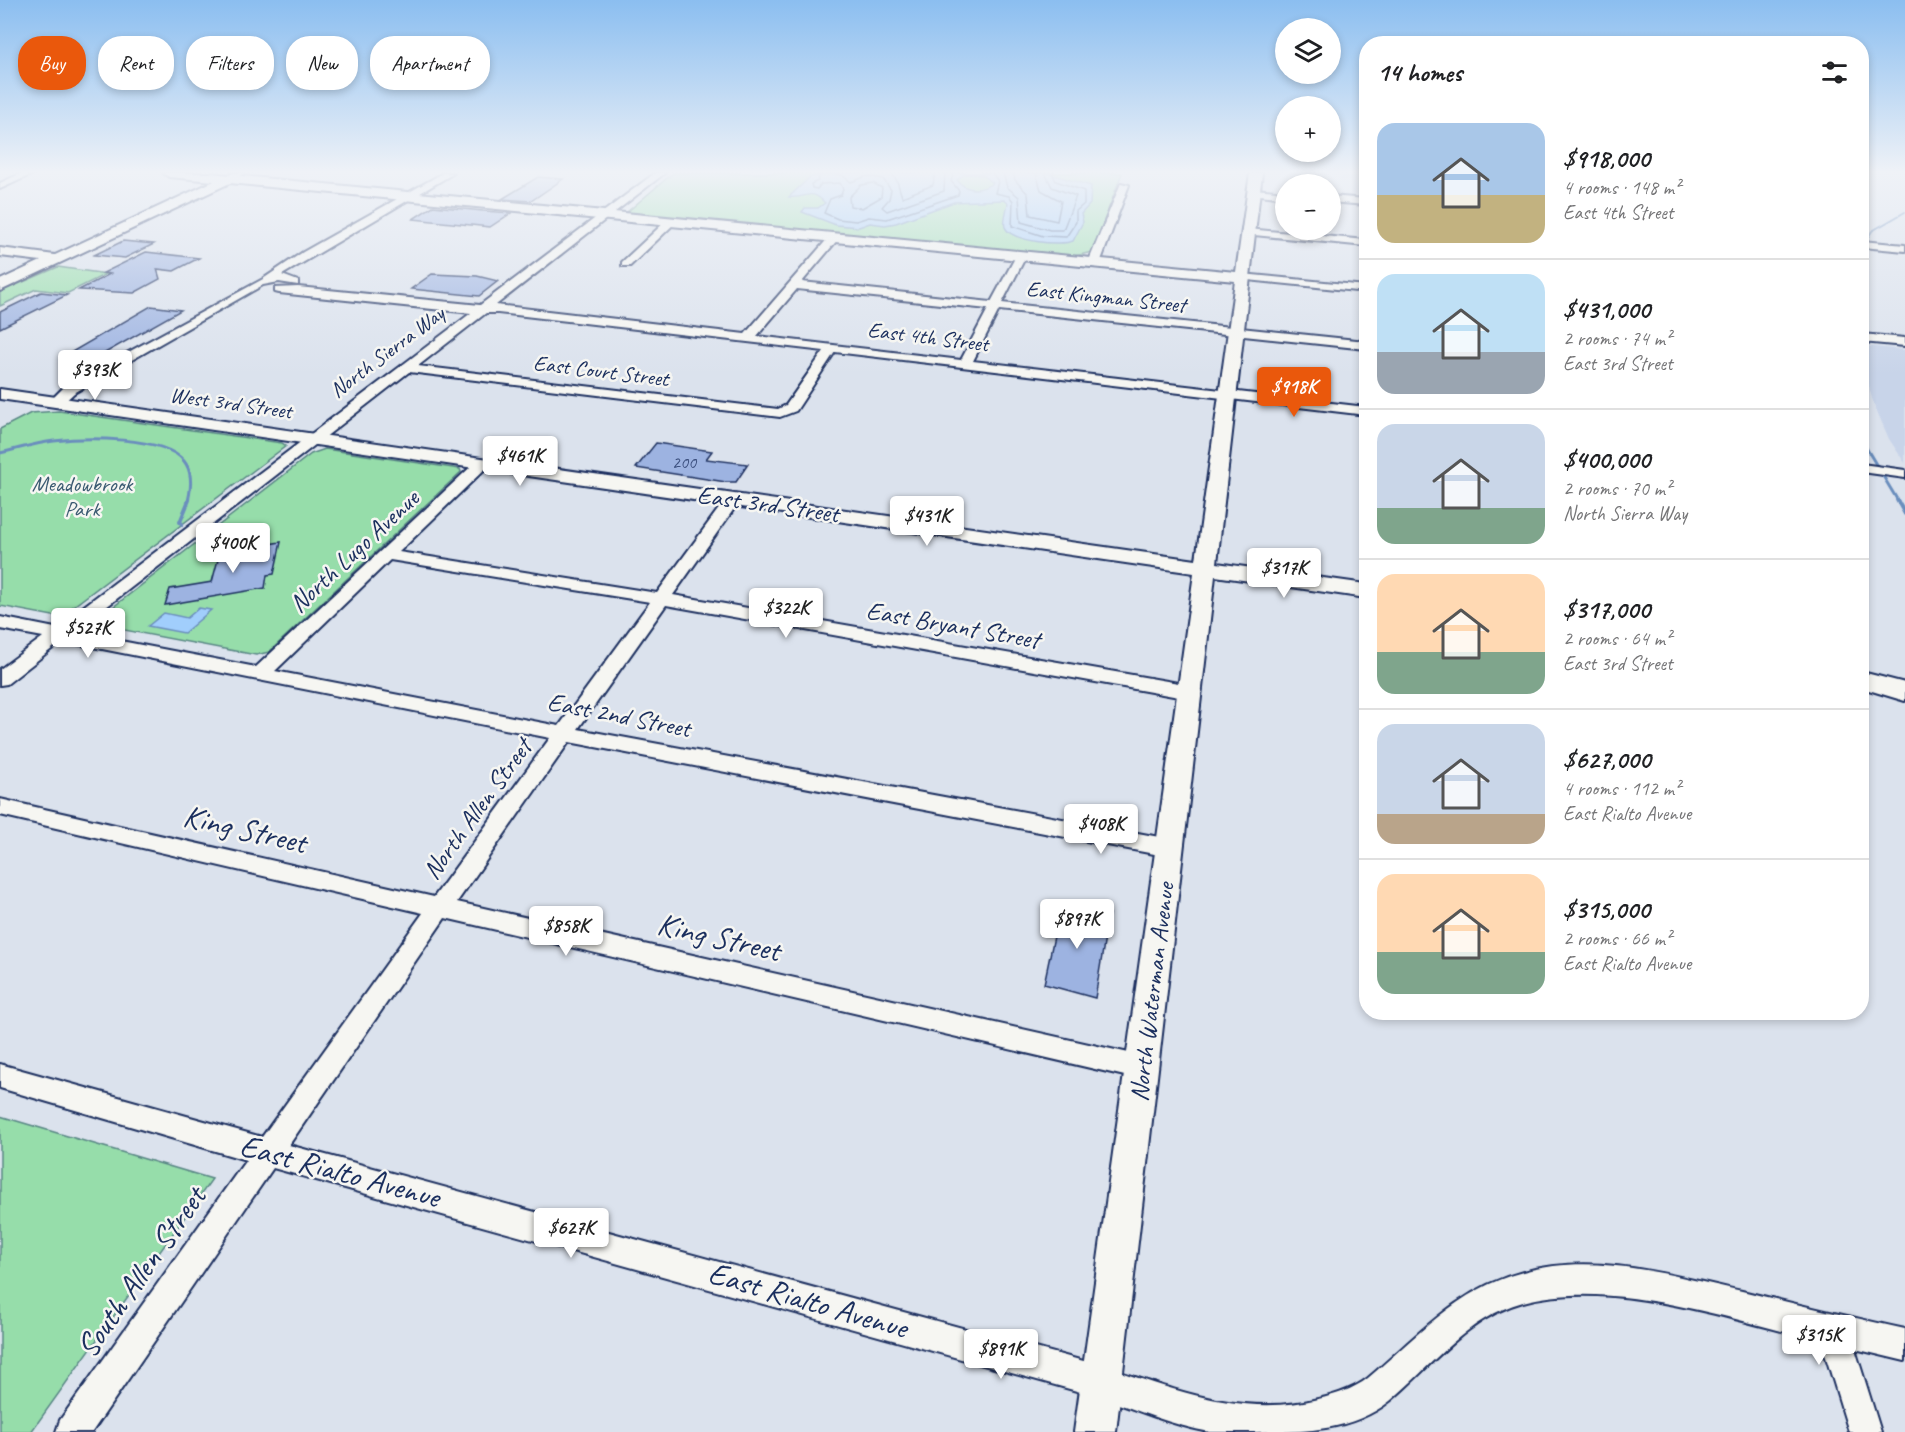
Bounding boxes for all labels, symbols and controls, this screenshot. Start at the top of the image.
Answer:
map controls [1275,18,1341,240]
button: layers [1275,18,1341,84]
chip: Buy [18,36,86,90]
chip: Rent [98,36,174,90]
chip: Filters [186,36,274,90]
chip: New [286,36,358,90]
chip: Apartment [370,36,490,90]
text: 14 homes [1377,56,1462,89]
icon: filters [1818,56,1851,89]
button: + [1275,96,1341,162]
text: $918,000 [1563,142,1650,175]
icon: home [1425,147,1497,219]
button: − [1275,174,1341,240]
text: 4 rooms · 148 m² [1563,175,1680,200]
text: East 4th Street [1563,200,1673,225]
street label: East Kingman Street [1025,275,1190,320]
text: $431,000 [1563,293,1650,326]
street label: North Sierra Way [324,298,452,404]
icon: home [1425,298,1497,370]
street label: East 4th Street [866,316,993,359]
text: 2 rooms · 74 m² [1563,326,1671,351]
street label: East Court Street [532,349,673,393]
pin: $393K [53,350,137,401]
text: East 3rd Street [1563,351,1673,376]
text: $393K [72,357,118,382]
pin: $918K [1252,367,1336,418]
text: $918K [1271,374,1317,399]
street label: West 3rd Street [168,381,296,426]
pin: $461K [478,436,562,487]
text: $461K [497,443,543,468]
text: $400,000 [1563,443,1650,476]
icon: home [1425,448,1497,520]
house number: 200 [672,451,698,473]
park label: Meadowbrook Park [32,470,134,523]
text: 2 rooms · 70 m² [1563,476,1671,501]
street label: East 3rd Street [695,478,843,531]
street label: North Lugo Avenue [282,481,427,620]
pin: $431K [885,496,969,547]
text: North Sierra Way [1563,501,1687,526]
text: $431K [904,503,950,528]
pin: $400K [191,523,275,574]
text: $400K [210,530,256,555]
pin: $317K [1242,548,1326,599]
text: $317K [1261,555,1307,580]
pin: $322K [744,588,828,639]
text: $317,000 [1563,593,1650,626]
street label: East Bryant Street [864,594,1045,657]
text: $322K [763,595,809,620]
icon: home [1425,598,1497,670]
pin: $527K [46,608,130,659]
text: $527K [65,615,111,640]
text: 2 rooms · 64 m² [1563,626,1671,651]
text: East 3rd Street [1563,651,1673,676]
street label: East 2nd Street [545,685,696,745]
street label: North Allen Street [415,730,541,886]
text: $627,000 [1563,743,1651,776]
icon: home [1425,748,1497,820]
text: 4 rooms · 112 m² [1563,776,1680,801]
street label: King Street [180,795,314,864]
text: East Rialto Avenue [1563,801,1691,826]
pin: $408K [1059,804,1143,855]
text: $408K [1078,811,1124,836]
street label: North Waterman Avenue [1122,878,1182,1103]
text: $315,000 [1563,893,1650,926]
icon: home [1425,898,1497,970]
pin: $897K [1035,899,1119,950]
street label: King Street [654,903,788,972]
pin: $858K [524,906,608,957]
text: $897K [1054,906,1100,931]
text: $858K [543,913,589,938]
text: 2 rooms · 66 m² [1563,926,1671,951]
text: East Rialto Avenue [1563,951,1691,976]
street label: East Rialto Avenue [236,1125,447,1218]
street label: South Allen Street [67,1176,217,1366]
pin: $627K [529,1208,613,1259]
text: $627K [548,1215,594,1240]
street label: East Rialto Avenue [704,1252,915,1349]
pin: $315K [1777,1315,1861,1366]
text: $315K [1796,1322,1842,1347]
pin: $891K [959,1329,1043,1380]
text: $891K [978,1336,1024,1361]

